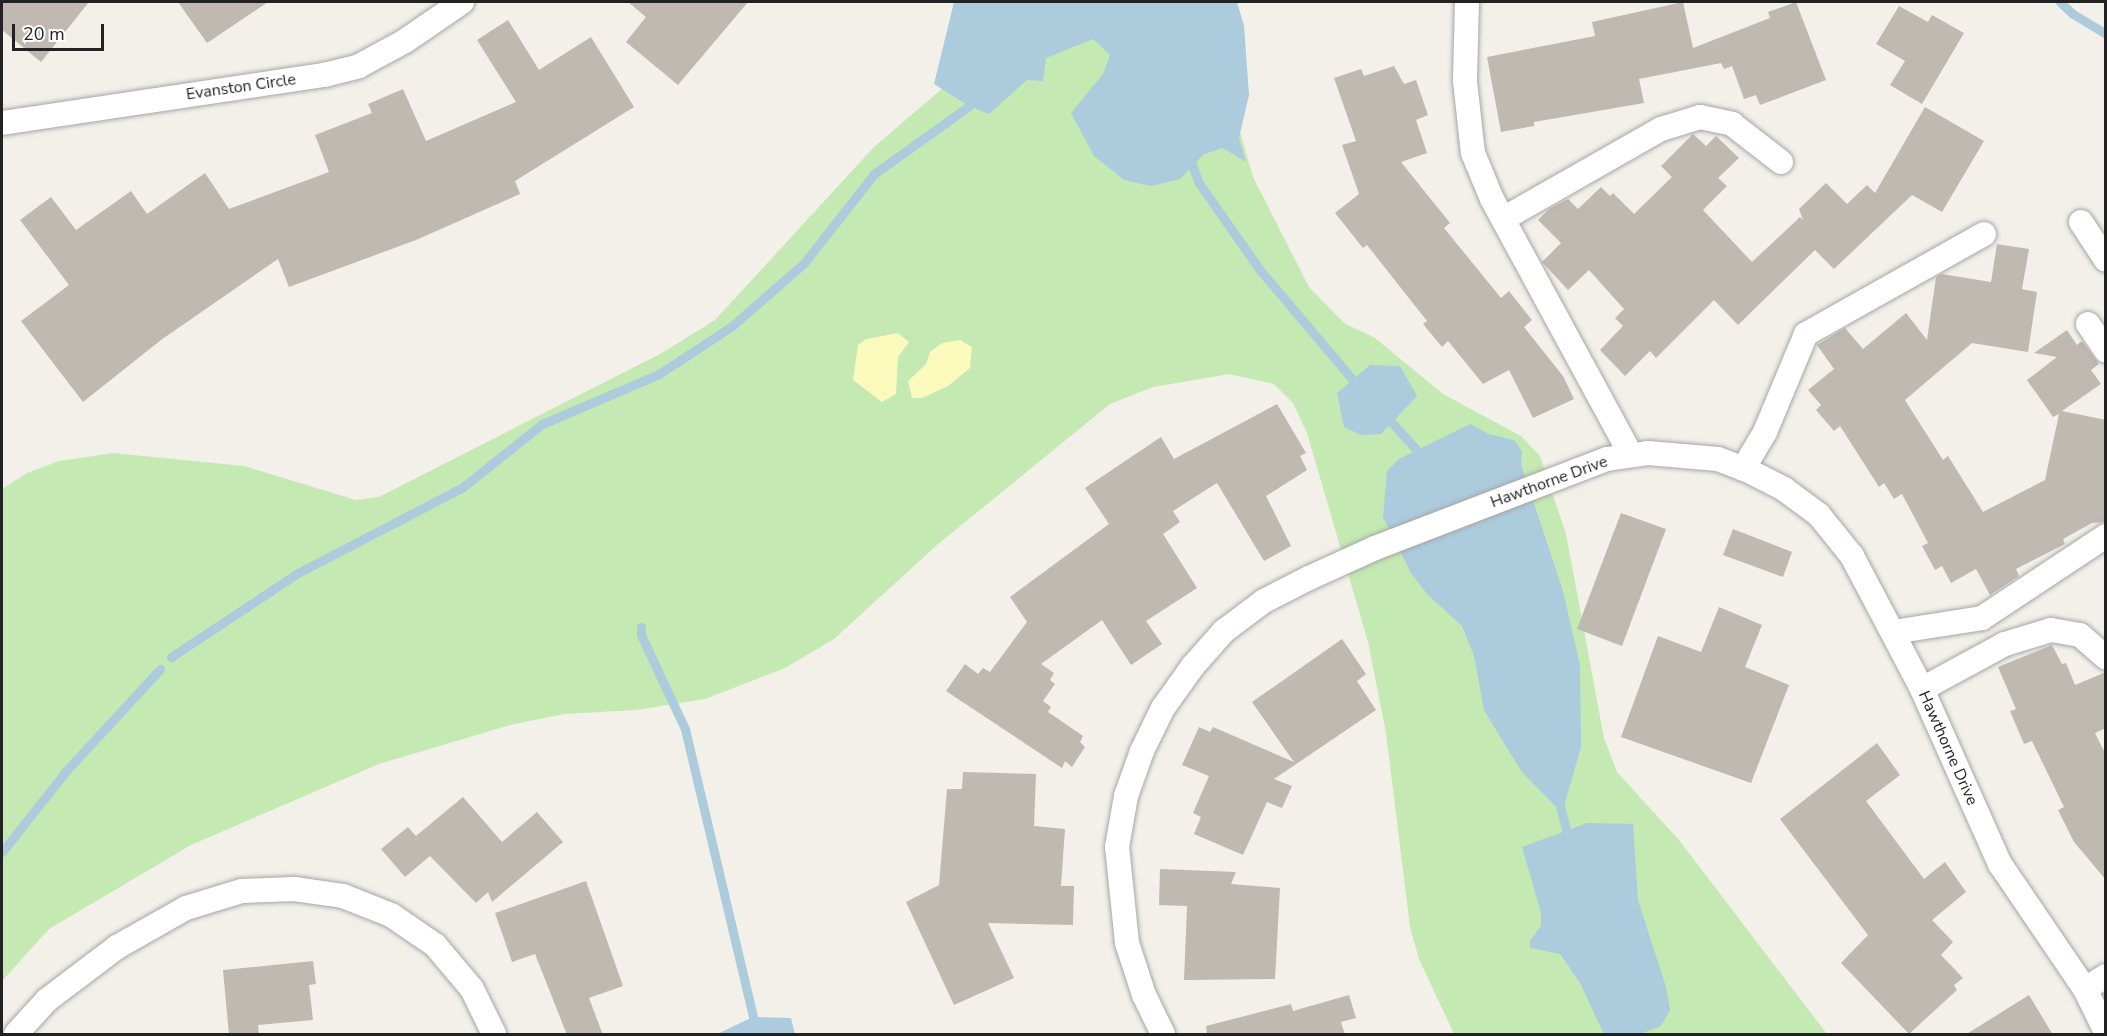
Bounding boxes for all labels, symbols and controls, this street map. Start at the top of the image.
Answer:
scale bar [15,12,106,50]
text: 20 m [23,22,65,46]
street label: Evanston Circle [185,70,297,104]
street label: Hawthorne Drive [1488,452,1610,512]
street label: Hawthorne Drive [1914,688,1982,808]

